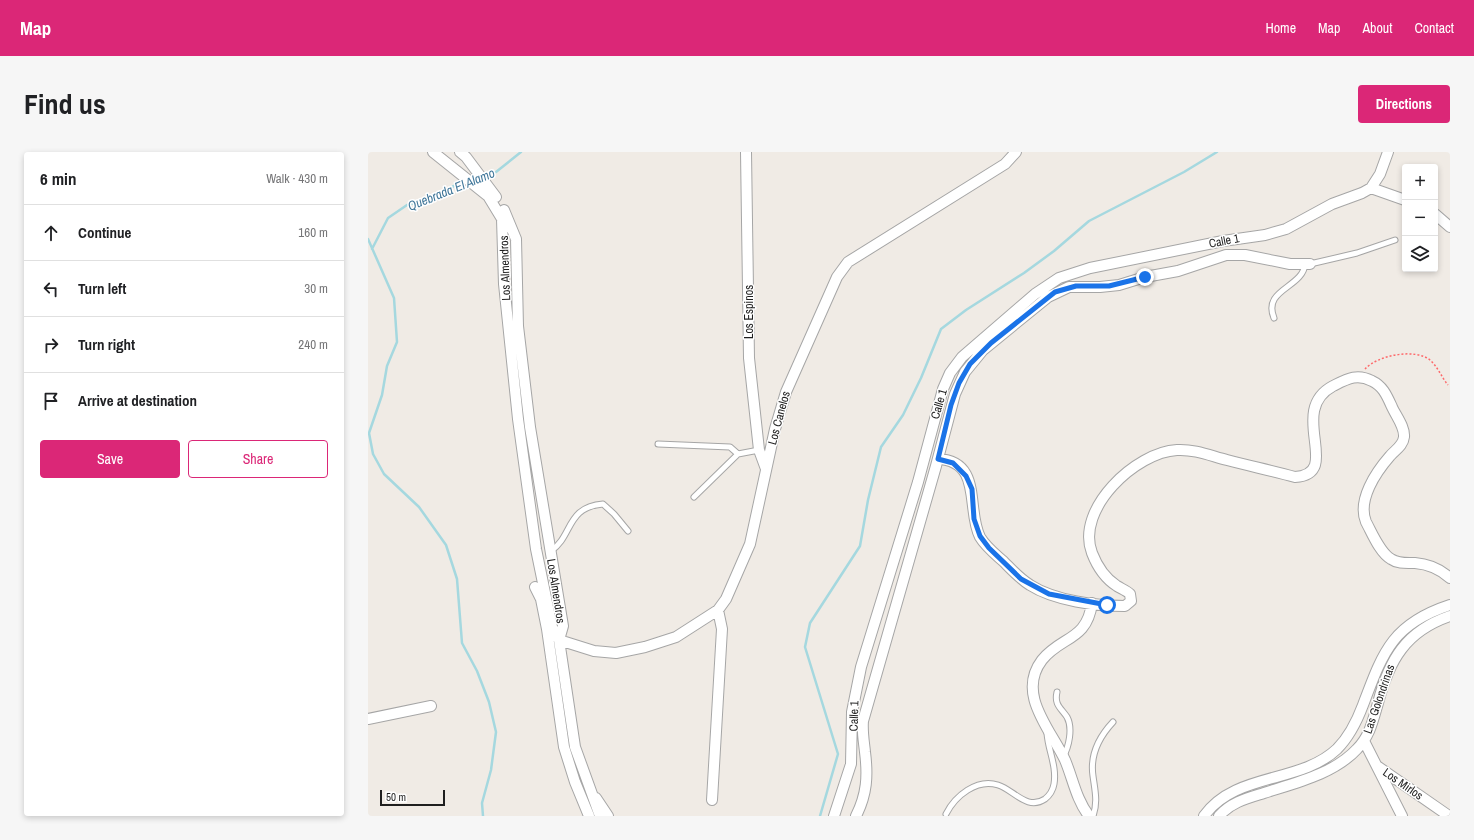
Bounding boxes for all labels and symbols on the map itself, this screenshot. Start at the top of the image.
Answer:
water label: Quebrada El Alamo [405,164,497,215]
street label: Calle 1 [1207,230,1241,252]
street label: Los Almendros [496,235,514,301]
route end [1136,268,1154,286]
street label: Los Espinos [741,285,757,339]
street label: Calle 1 [927,387,951,421]
street label: Los Canelos [764,389,794,446]
street label: Los Almendros [543,558,569,624]
route start [1098,596,1116,614]
street label: Las Golondrinas [1360,662,1398,736]
street label: Calle 1 [845,700,863,732]
street label: Los Mirlos [1380,764,1426,804]
scale bar [380,788,445,807]

